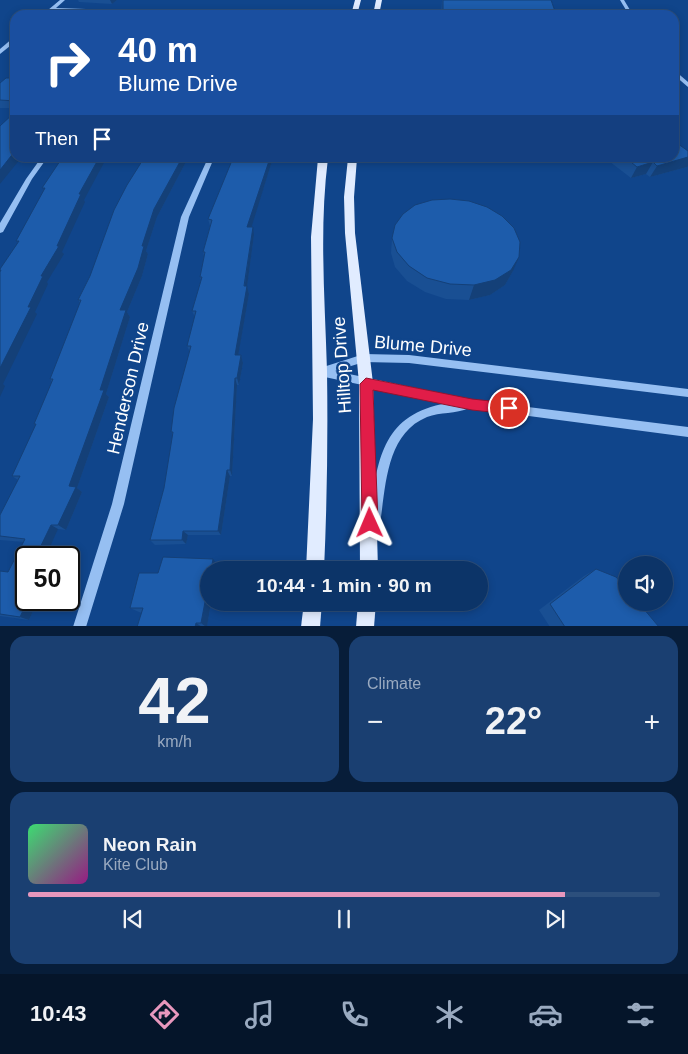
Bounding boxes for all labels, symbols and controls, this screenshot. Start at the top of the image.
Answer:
icon: right [35,30,100,95]
text: 40 m [118,30,198,69]
text: Blume Drive [118,71,238,96]
icon: arrive [88,125,116,153]
text: Then [35,128,78,149]
street label: Hilltop Drive [329,316,355,414]
street label: Henderson Drive [103,320,153,456]
street label: Blume Drive [373,332,473,360]
pin [488,387,530,429]
icon: arrive [495,394,523,422]
position arrow [343,496,395,548]
speed limit sign: 50 [15,546,80,611]
map controls [618,556,673,611]
button: sound [618,556,673,611]
text: 10:44 · 1 min · 90 m [256,575,432,596]
text: 42 [138,664,211,737]
text: Climate [367,675,421,692]
text: 22° [485,700,542,742]
text: − [367,706,383,737]
text: + [644,706,660,737]
text: km/h [157,733,192,750]
text: Neon Rain [103,834,197,855]
text: Kite Club [103,856,168,873]
icon: previous [119,905,147,933]
icon: pause [330,905,358,933]
icon: next [541,905,569,933]
icon: directions [147,997,182,1032]
icon: music [242,997,277,1032]
icon: phone [337,997,372,1032]
icon: climate [432,997,467,1032]
icon: car [528,997,563,1032]
icon: filters [623,997,658,1032]
text: 10:43 [30,1001,86,1026]

